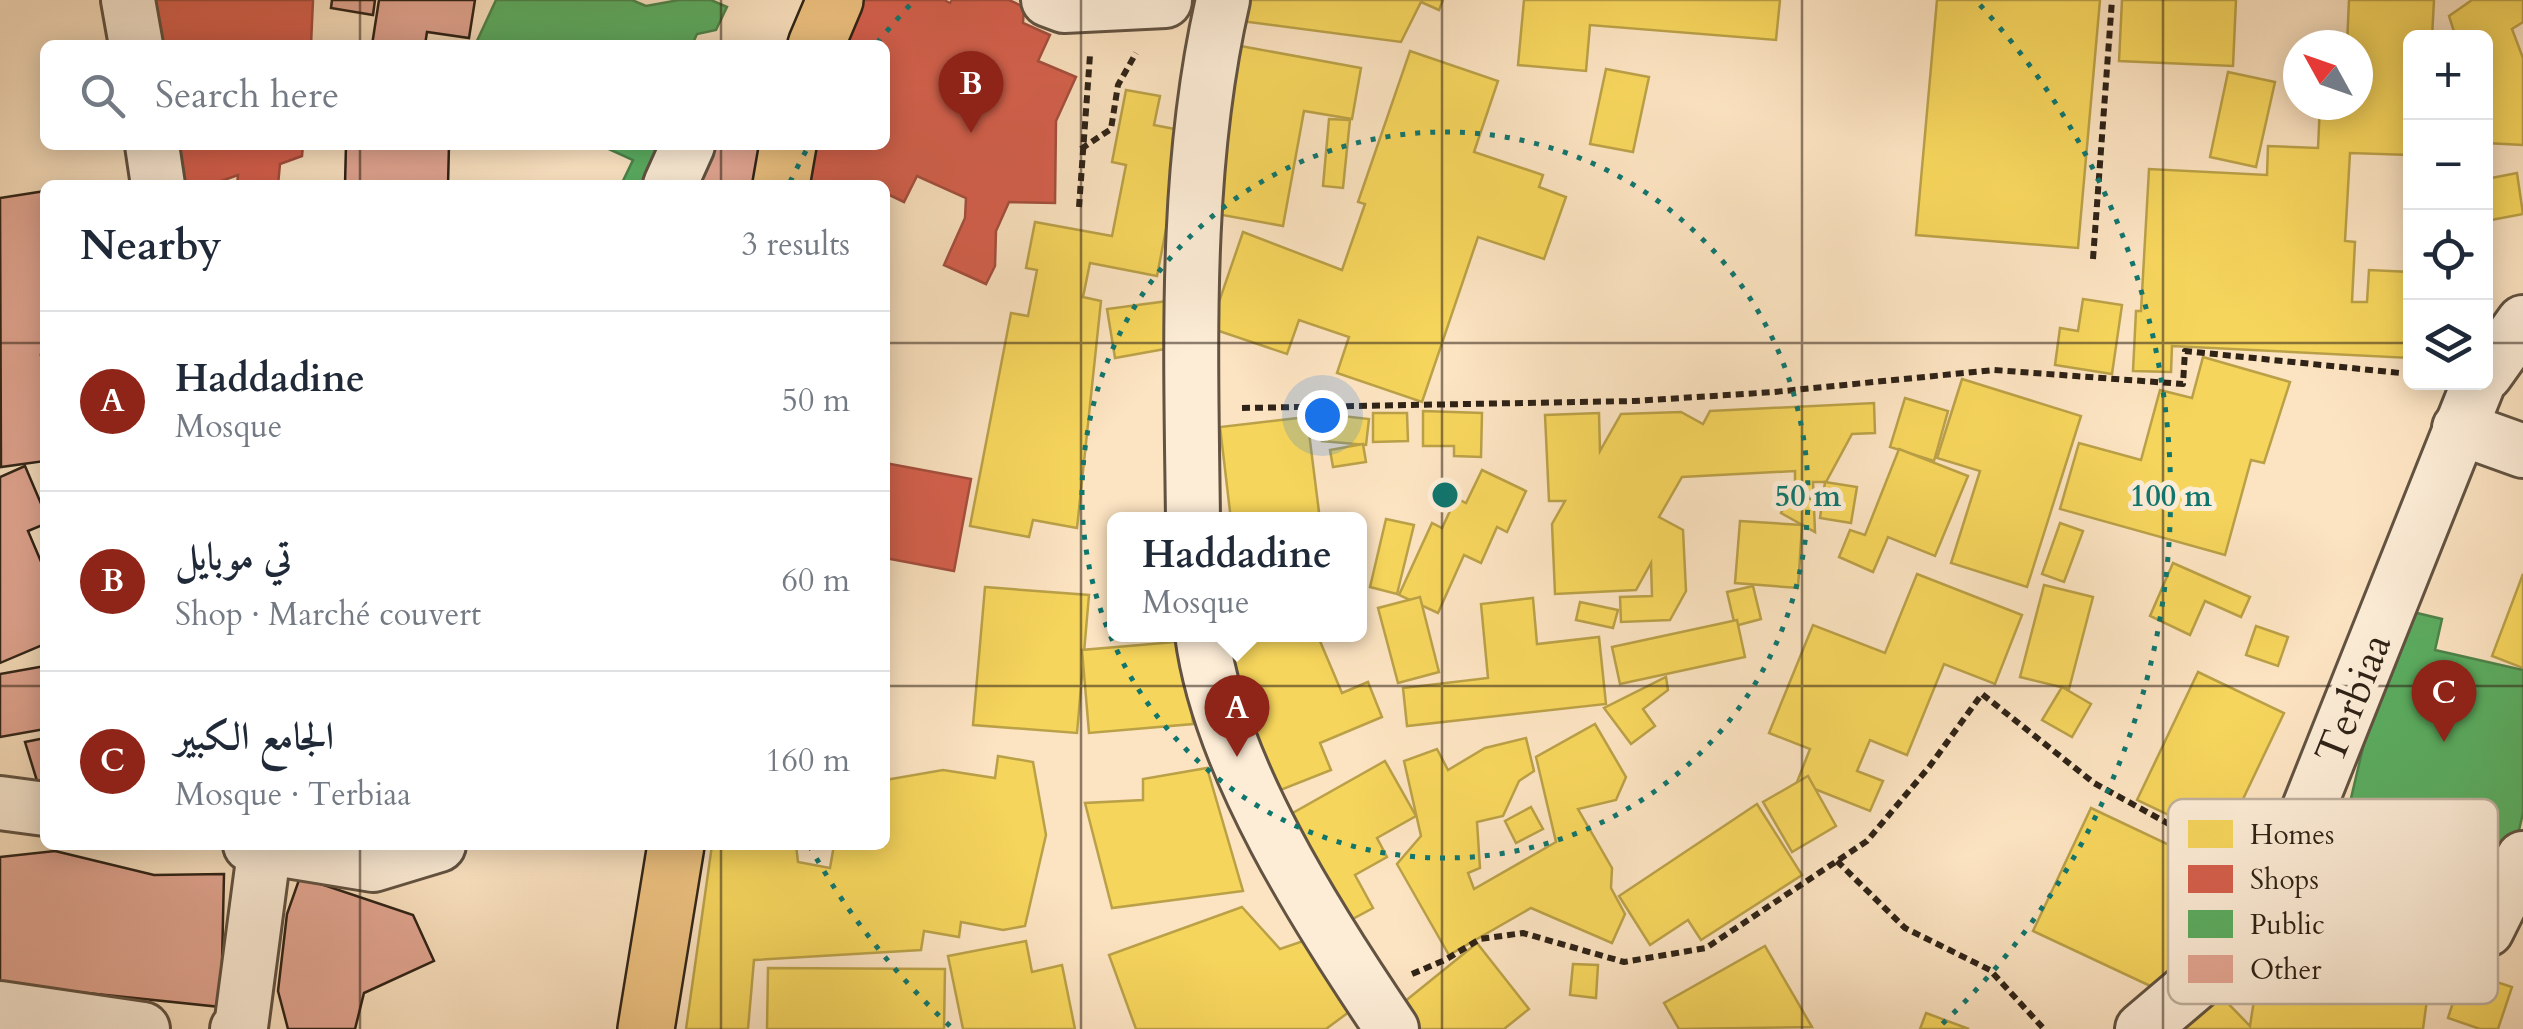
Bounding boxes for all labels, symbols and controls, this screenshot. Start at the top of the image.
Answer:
north arrow [2283,30,2373,120]
map controls [2403,30,2493,390]
button: + [2403,30,2493,120]
search box [40,40,890,150]
pin: B [938,51,1004,133]
icon: search [75,68,130,123]
text: Search here [155,69,339,121]
button: − [2403,120,2493,210]
button: locate [2403,210,2493,300]
text: Nearby [80,217,222,274]
text: 3 results [742,223,850,267]
button: layers [2403,300,2493,390]
text: Haddadine [175,353,365,405]
text: A [100,379,125,423]
text: 50 m [782,379,850,423]
your location [1297,390,1348,441]
text: Mosque [175,405,282,449]
text: 50 m [1775,476,1842,517]
text: 100 m [2130,476,2212,517]
centre of rings [1427,477,1463,513]
popup [1107,512,1367,642]
text: Haddadine [1142,529,1332,581]
text: تي موبايل [175,531,292,583]
text: B [101,559,124,603]
text: 60 m [782,559,850,603]
text: Mosque [1142,581,1249,625]
text: Shop · Marché couvert [175,593,481,637]
street label: Terbiaa [2302,625,2405,772]
pin: C [2412,660,2476,742]
pin: A [1204,674,1270,757]
text: الجامع الكبير [175,711,334,763]
text: C [100,739,125,783]
text: 160 m [765,739,850,783]
text: Mosque · Terbiaa [175,773,411,817]
legend [2168,799,2498,1004]
text: Homes [2250,816,2334,854]
text: Shops [2250,861,2319,899]
text: Public [2250,906,2325,944]
text: Other [2250,951,2322,989]

